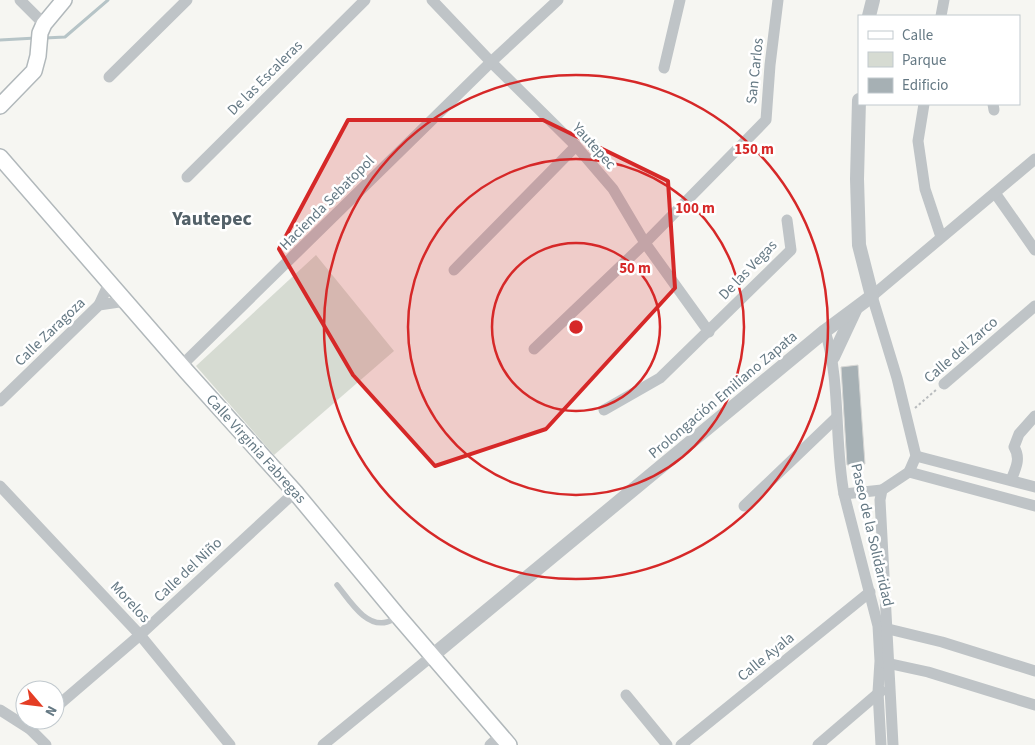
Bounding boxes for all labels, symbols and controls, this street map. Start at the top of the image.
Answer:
legend [858,15,1020,105]
text: Calle [902,25,933,46]
street label: De las Escaleras [223,36,307,120]
street label: San Carlos [741,37,769,105]
text: Parque [902,50,946,71]
text: Edificio [902,75,949,96]
street label: Yautepec [567,117,621,174]
text: 150 m [734,139,774,160]
street label: Hacienda Sebatopol [275,151,379,255]
text: 100 m [675,198,715,219]
district label: Yautepec [171,205,252,233]
street label: De las Vegas [714,235,782,305]
text: 50 m [619,258,651,279]
street label: Calle Zaragoza [10,293,90,371]
street label: Calle del Zarco [919,312,1003,388]
centre of rings [567,318,585,336]
street label: Prolongación Emiliano Zapata [644,326,802,464]
street label: Calle Virginia Fabregas [201,390,311,508]
street label: Paseo de la Solidaridad [845,461,899,609]
street label: Calle del Niño [149,533,227,607]
street label: Morelos [105,577,155,627]
street label: Calle Ayala [733,627,799,687]
north arrow [15,680,65,730]
text: N [40,702,62,719]

